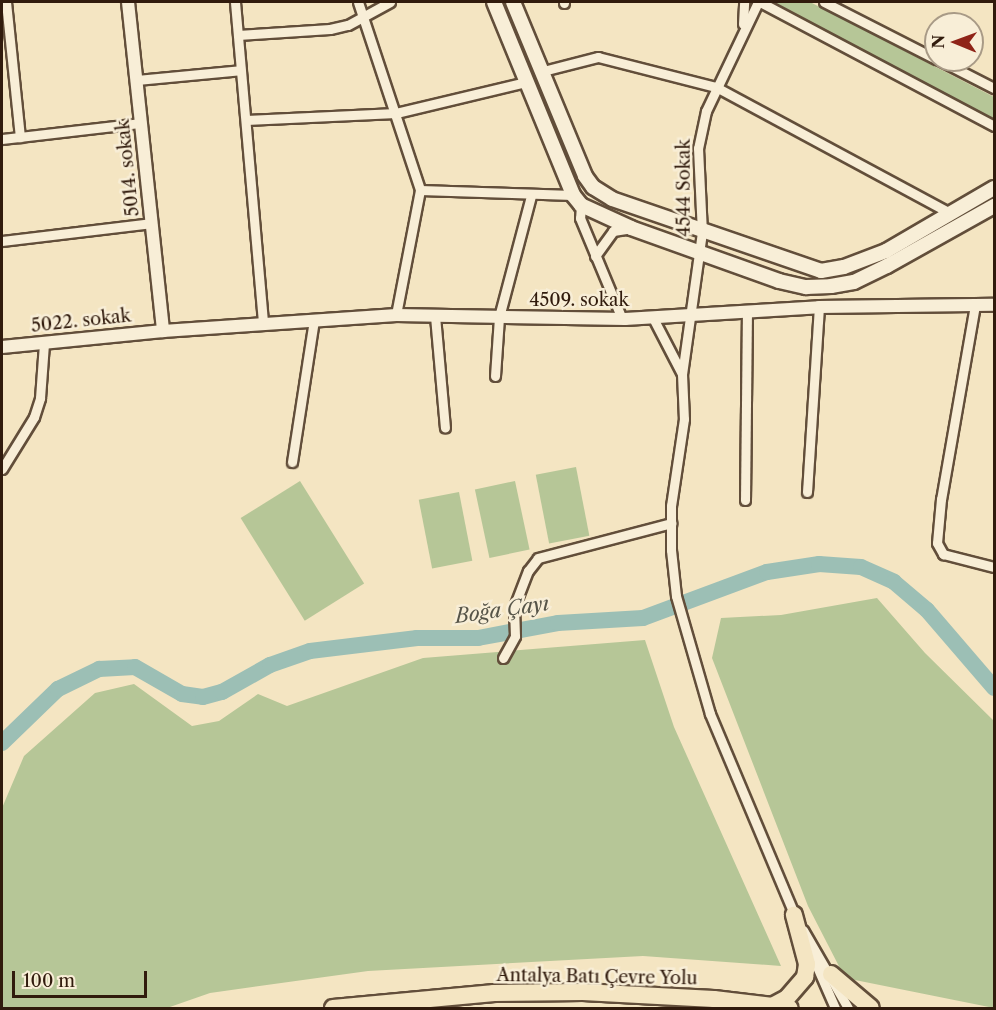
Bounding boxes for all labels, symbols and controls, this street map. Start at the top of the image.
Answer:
north arrow [924,12,984,72]
text: N [928,35,948,49]
street label: 5014. sokak [112,118,144,218]
street label: 4544 Sokak [673,139,695,237]
street label: 4509. sokak [529,289,629,311]
street label: 5022. sokak [30,305,132,337]
water label: Boğa Çayı [453,592,551,628]
scale bar [15,959,150,997]
street label: Antalya Batı Çevre Yolu [496,964,698,990]
text: 100 m [23,970,75,992]

